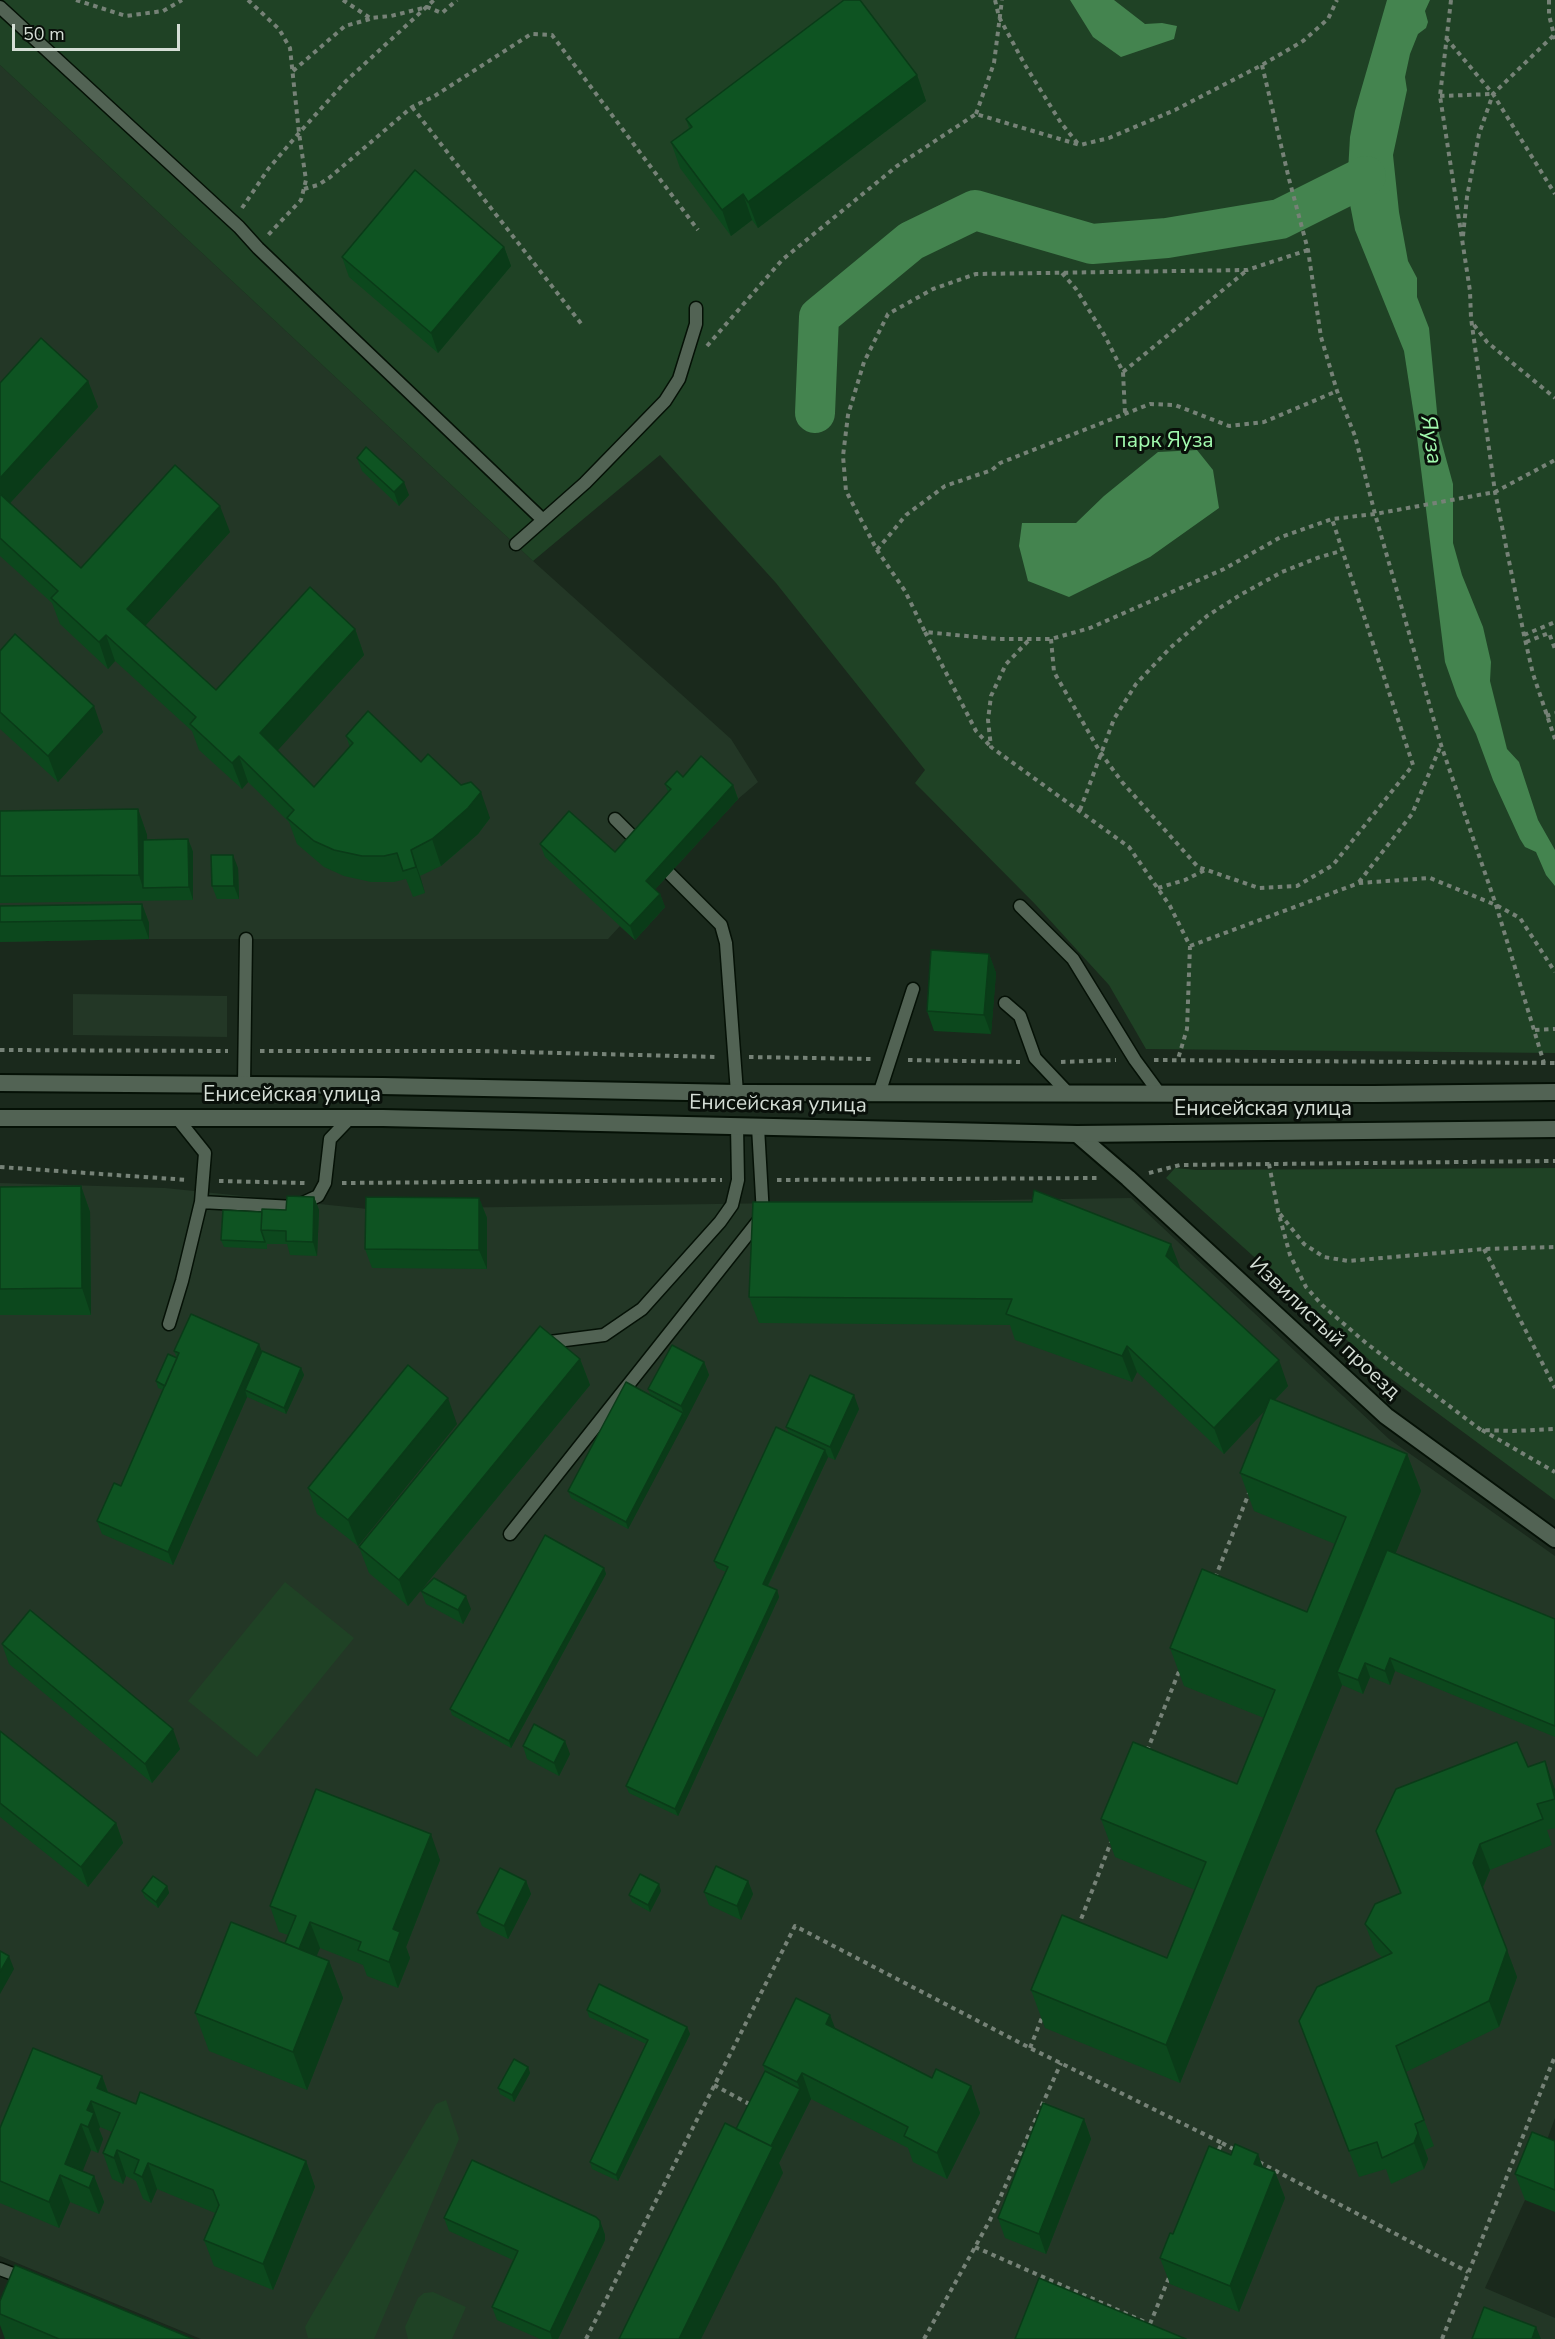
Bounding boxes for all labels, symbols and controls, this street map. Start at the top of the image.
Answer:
scale bar [15,12,183,50]
text: 50 m [23,22,65,46]
water label: Яуза [1414,414,1446,466]
park label: парк Яуза [1114,429,1214,455]
street label: Енисейская улица [203,1083,381,1109]
street label: Енисейская улица [689,1091,867,1119]
street label: Енисейская улица [1174,1097,1352,1123]
street label: Извилистый проезд [1243,1252,1405,1406]

